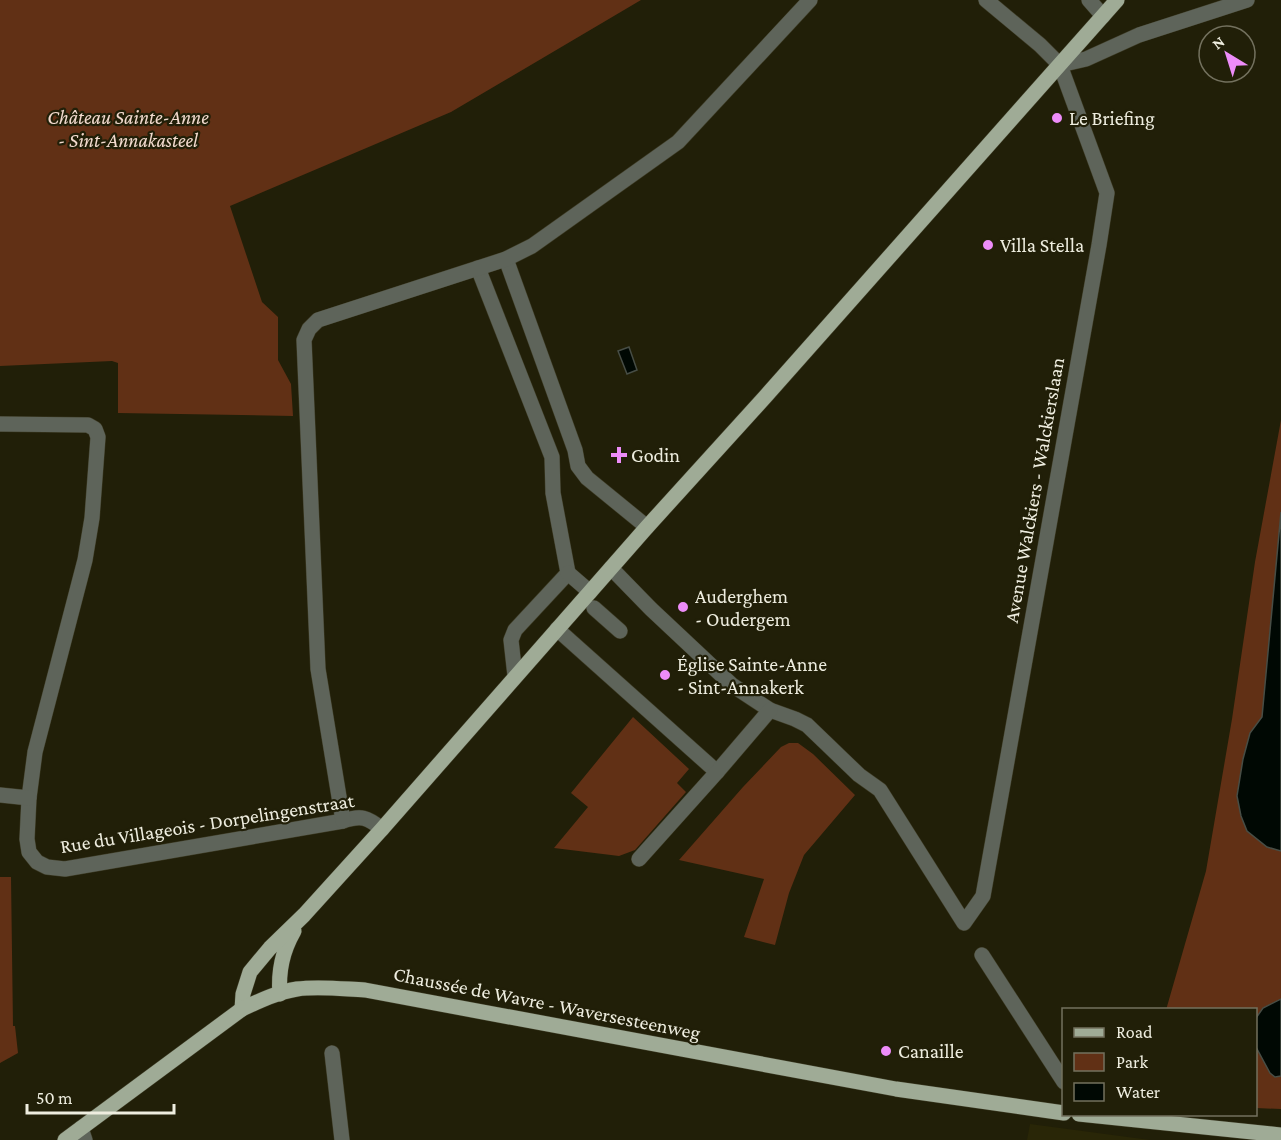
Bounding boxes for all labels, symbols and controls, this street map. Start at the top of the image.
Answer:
north arrow [1197,24,1257,84]
text: N [1209,32,1228,53]
park label: Château Sainte-Anne - Sint-Annakasteel [47,106,209,151]
place label: Le Briefing [1069,107,1155,130]
marker: Le Briefing [1050,111,1064,125]
place label: Villa Stella [1000,234,1084,256]
marker: Villa Stella [981,238,995,252]
street label: Avenue Walckiers - Walckierslaan [1000,355,1068,624]
place label: Godin [631,444,680,466]
marker: Godin [612,448,626,462]
place label: Auderghem - Oudergem [695,585,791,631]
marker: Auderghem - Oudergem [676,600,690,614]
place label: Église Sainte-Anne - Sint-Annakerk [677,653,827,698]
marker: Église Sainte-Anne - Sint-Annakerk [658,668,672,682]
street label: Rue du Villageois - Dorpelingenstraat [58,789,356,858]
street label: Chaussée de Wavre - Waversesteenweg [391,962,703,1045]
legend [1062,1008,1257,1116]
text: Road [1116,1022,1153,1042]
place label: Canaille [898,1040,964,1062]
marker: Canaille [879,1044,893,1058]
text: Park [1116,1052,1148,1072]
scale bar [27,1077,174,1115]
text: Water [1116,1082,1161,1102]
text: 50 m [36,1088,73,1108]

